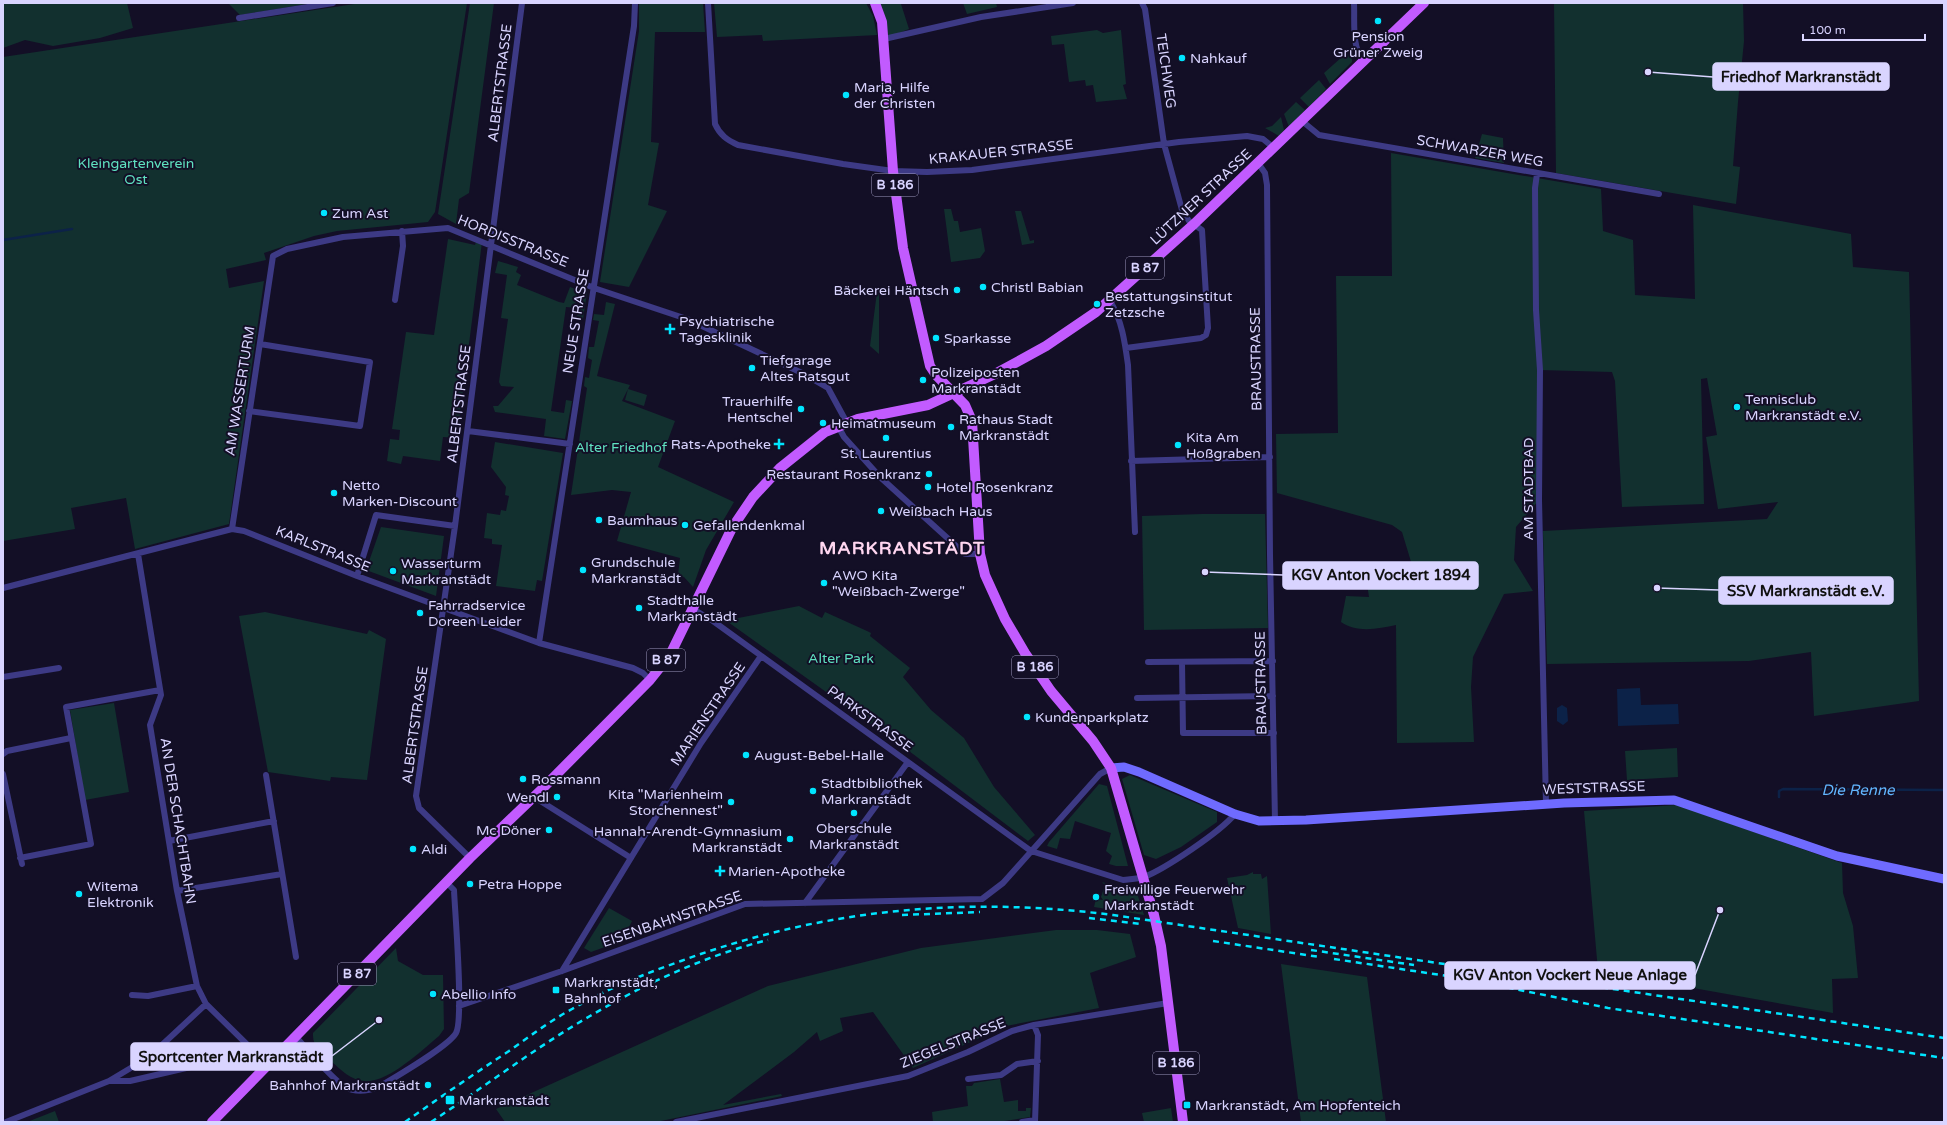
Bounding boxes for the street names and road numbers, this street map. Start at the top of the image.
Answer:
street label: ALBERTSTRASSE [484,23,516,143]
street label: TEICHWEG [1152,33,1180,109]
street label: SCHWARZER WEG [1415,131,1545,171]
street label: KRAKAUER STRASSE [928,136,1074,168]
street label: LÜTZNER STRASSE [1147,145,1255,249]
road number: B 186 [872,174,918,196]
street label: HORDISSTRASSE [455,211,571,271]
road number: B 87 [1126,257,1164,279]
street label: NEUE STRASSE [559,267,593,375]
street label: BRAUSTRASSE [1247,307,1265,411]
street label: AM WASSERTURM [221,325,259,457]
street label: ALBERTSTRASSE [443,344,475,464]
street label: AM STADTBAD [1520,437,1537,541]
street label: KARLSTRASSE [273,522,373,576]
street label: BRAUSTRASSE [1252,631,1270,735]
road number: B 87 [647,649,685,671]
road number: B 186 [1012,656,1058,678]
street label: MARIENSTRASSE [667,659,749,769]
street label: ALBERTSTRASSE [398,665,432,785]
street label: PARKSTRASSE [824,682,916,756]
street label: AN DER SCHACHTBAHN [156,737,200,905]
street label: WESTSTRASSE [1542,778,1646,798]
street label: EISENBAHNSTRASSE [600,887,744,951]
road number: B 87 [338,963,376,985]
street label: ZIEGELSTRASSE [898,1014,1008,1072]
road number: B 186 [1153,1052,1199,1074]

